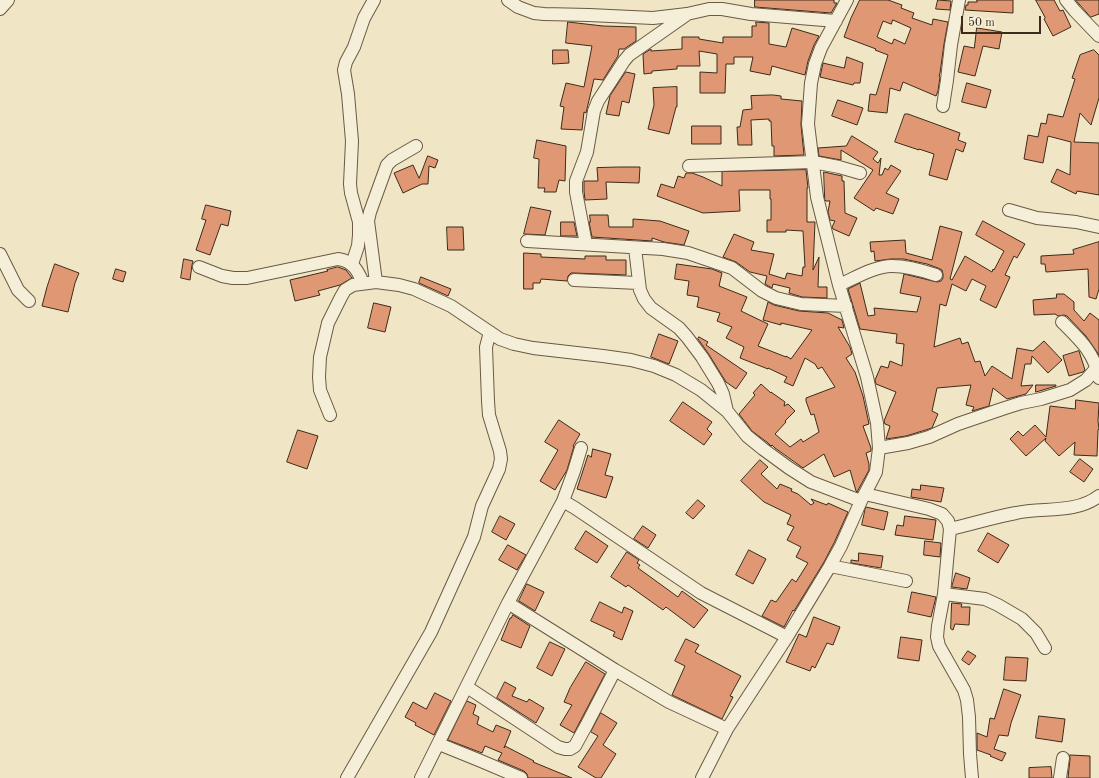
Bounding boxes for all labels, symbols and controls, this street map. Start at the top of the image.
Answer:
scale bar [963,8,1043,34]
text: 50 m [968,17,995,29]

